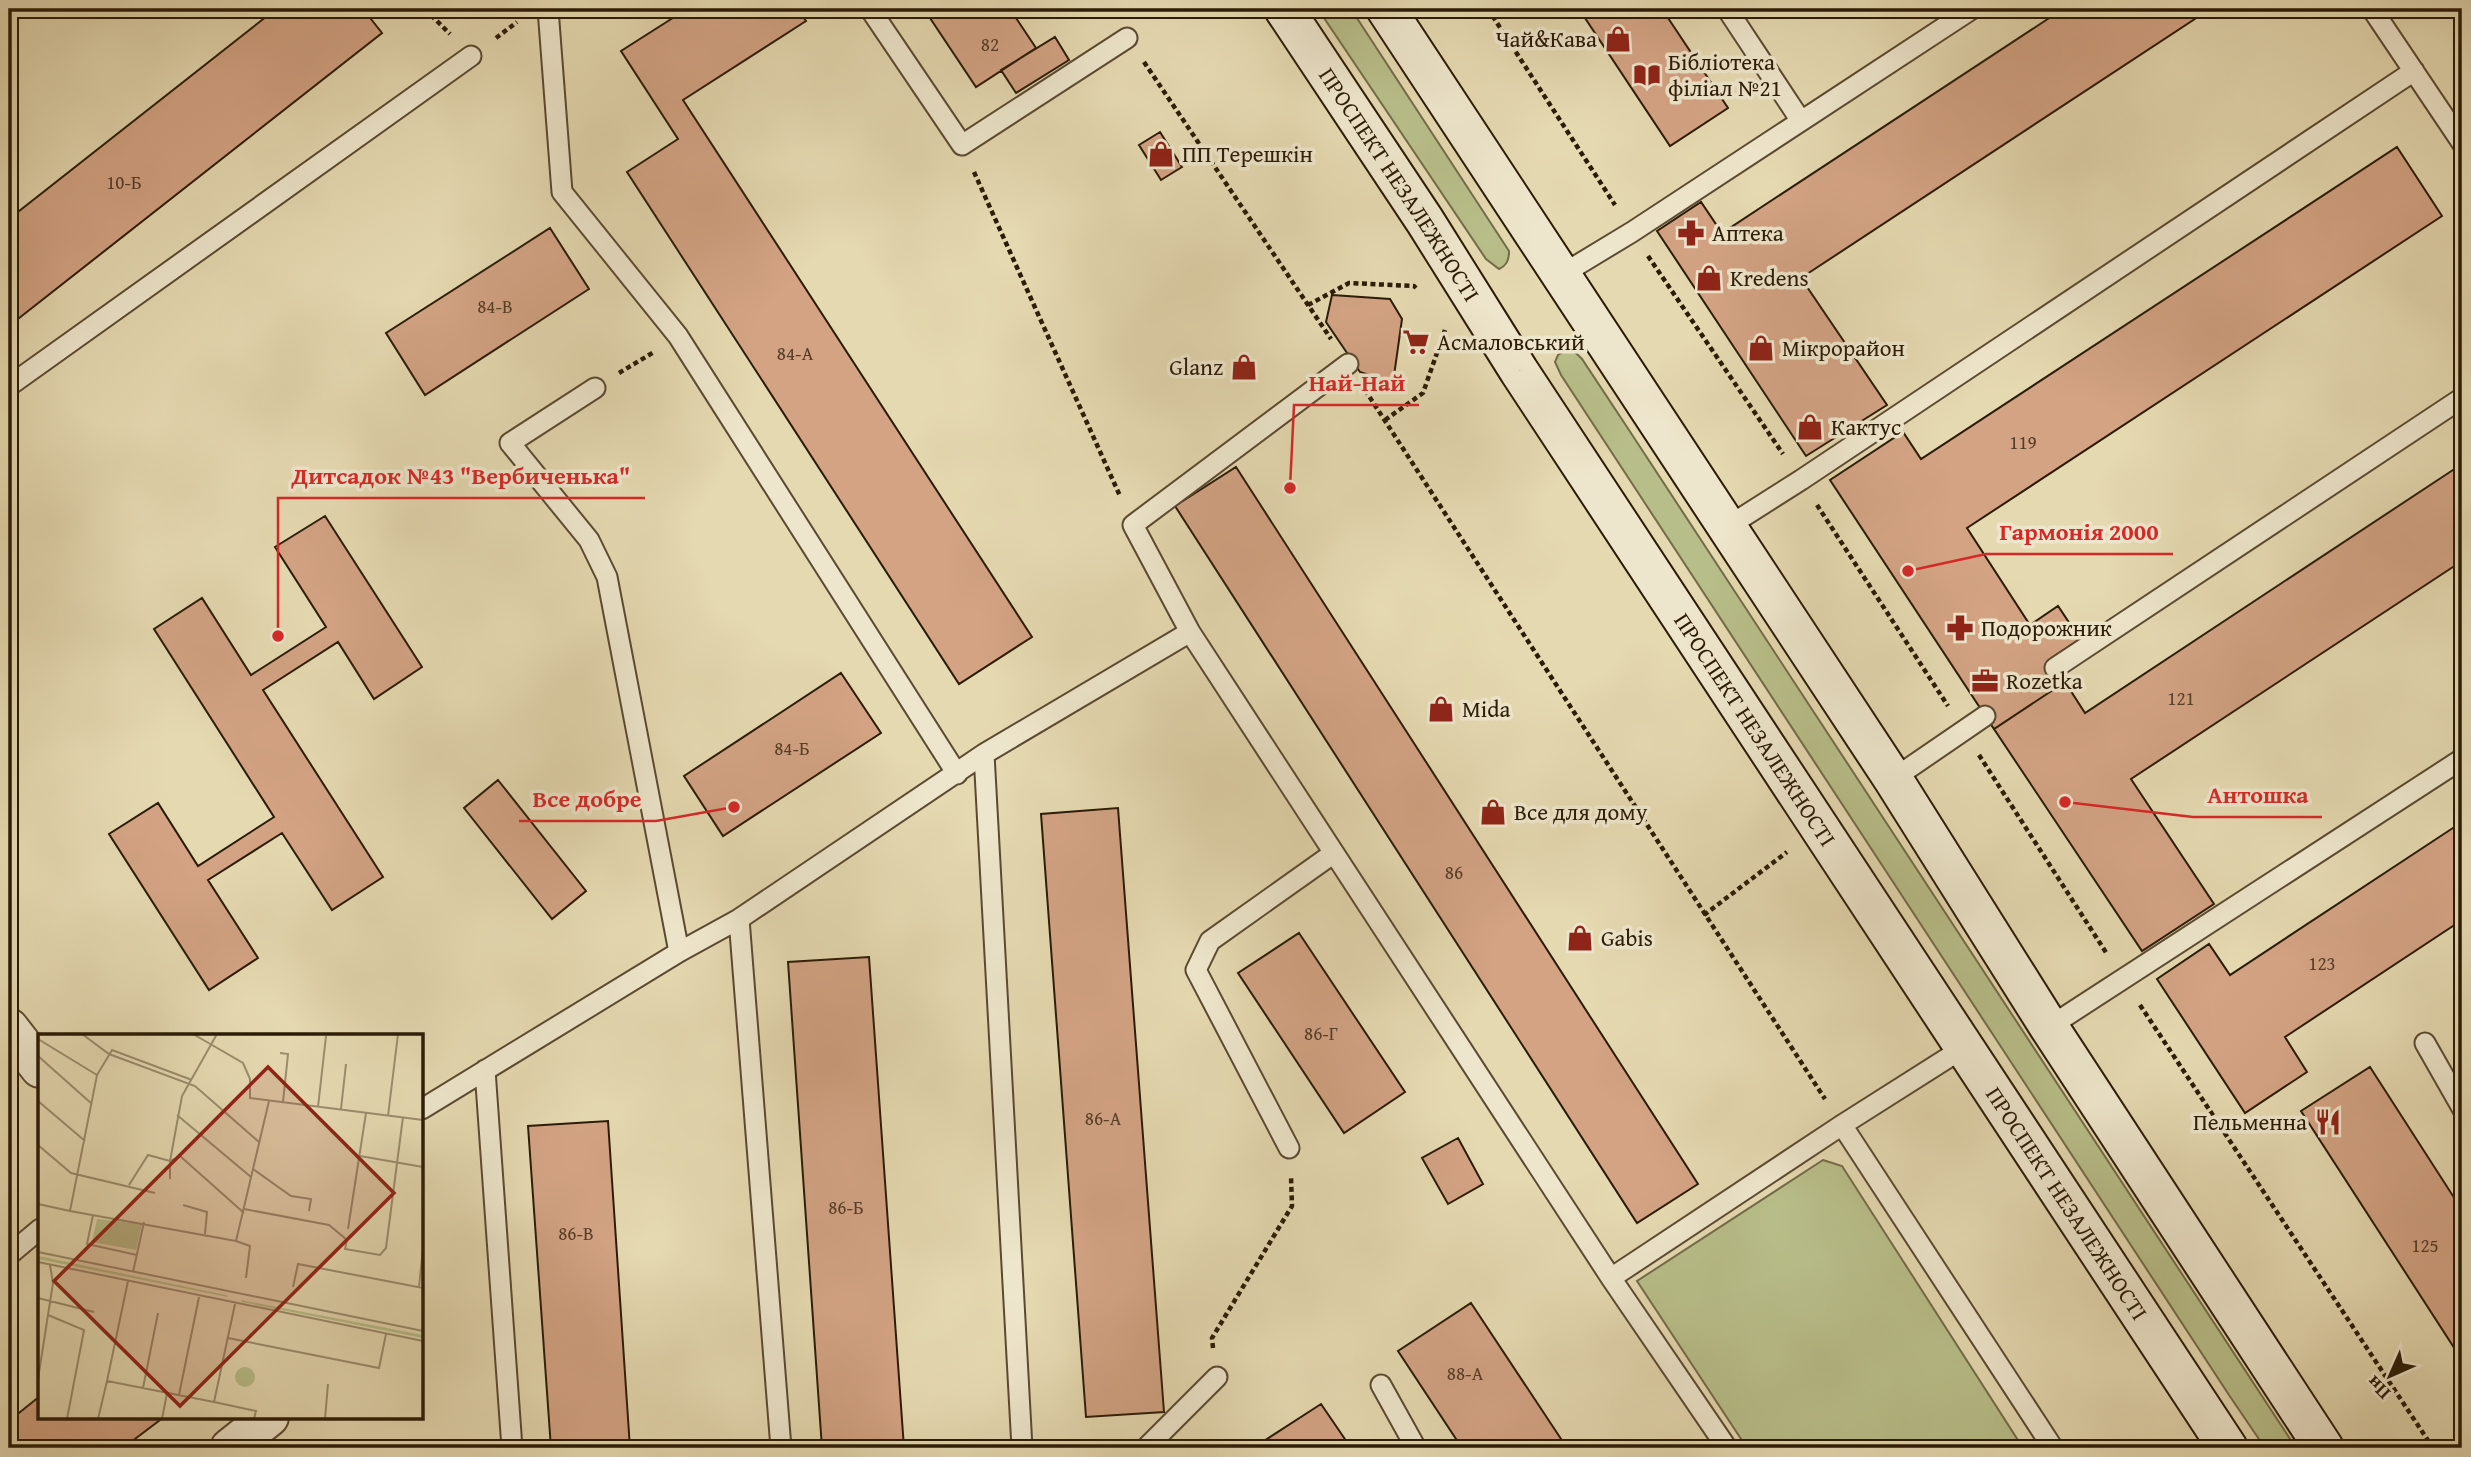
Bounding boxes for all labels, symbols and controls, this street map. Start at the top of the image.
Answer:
place label: Чай&Кава [1496,22,1597,55]
shop icon: Чай&Кава [1603,24,1633,54]
house number: 82 [981,30,999,58]
place label: Бібліотека філіал №21 [1668,45,1782,104]
library icon: Бібліотека філіал №21 [1632,60,1662,90]
street label: ПРОСПЕКТ НЕЗАЛЕЖНОСТІ [1311,61,1488,308]
place label: ПП Терешкін [1182,137,1313,170]
shop icon: ПП Терешкін [1146,139,1176,169]
house number: 10-Б [106,168,142,196]
place label: Аптека [1712,216,1784,249]
pharmacy icon: Аптека [1676,218,1706,248]
place label: Kredens [1730,261,1809,294]
shop icon: Kredens [1694,263,1724,293]
house number: 84-В [477,292,513,320]
place label: Асмаловський [1437,325,1585,358]
supermarket icon: Асмаловський [1401,327,1431,357]
place label: Мікрорайон [1782,331,1905,364]
shop icon: Мікрорайон [1746,333,1776,363]
house number: 84-А [777,339,814,367]
place label: Glanz [1169,350,1223,383]
shop icon: Glanz [1229,352,1259,382]
callout: Най-Най [1294,360,1419,405]
text: Най-Най [1309,365,1405,400]
place label: Кактус [1831,410,1901,443]
shop icon: Кактус [1795,412,1825,442]
house number: 119 [2009,428,2037,456]
callout: Дитсадок №43 "Вербиченька" [278,453,645,498]
text: Дитсадок №43 "Вербиченька" [291,458,630,493]
callout: Гармонія 2000 [1986,509,2173,554]
text: Гармонія 2000 [1999,514,2159,549]
street label: ПРОСПЕКТ НЕЗАЛЕЖНОСТІ [1667,606,1844,853]
place label: Подорожник [1981,611,2112,644]
pharmacy icon: Подорожник [1945,613,1975,643]
place label: Rozetka [2006,664,2083,697]
office icon: Rozetka [1970,666,2000,696]
house number: 121 [2167,684,2195,712]
place label: Mida [1462,692,1511,725]
shop icon: Mida [1426,694,1456,724]
house number: 84-Б [774,734,810,762]
callout: Антошка [2193,772,2322,817]
callout: Все добре [519,776,656,821]
text: Антошка [2207,777,2309,812]
text: Все добре [533,781,642,816]
place label: Все для дому [1514,795,1648,828]
shop icon: Все для дому [1478,797,1508,827]
house number: 86 [1445,858,1463,886]
place label: Gabis [1601,921,1653,954]
shop icon: Gabis [1565,923,1595,953]
house number: 123 [2308,949,2336,977]
house number: 86-Г [1304,1019,1338,1047]
inset map [38,1034,424,1418]
street label: ПРОСПЕКТ НЕЗАЛЕЖНОСТІ [1978,1080,2156,1326]
house number: 86-А [1085,1104,1122,1132]
place label: Пельменна [2193,1105,2307,1138]
restaurant icon: Пельменна [2313,1107,2343,1137]
house number: 86-Б [828,1193,864,1221]
house number: 86-В [558,1219,594,1247]
house number: 125 [2411,1231,2439,1259]
north arrow [2356,1342,2426,1412]
house number: 88-А [1447,1359,1484,1387]
text: Пн [2359,1369,2397,1407]

